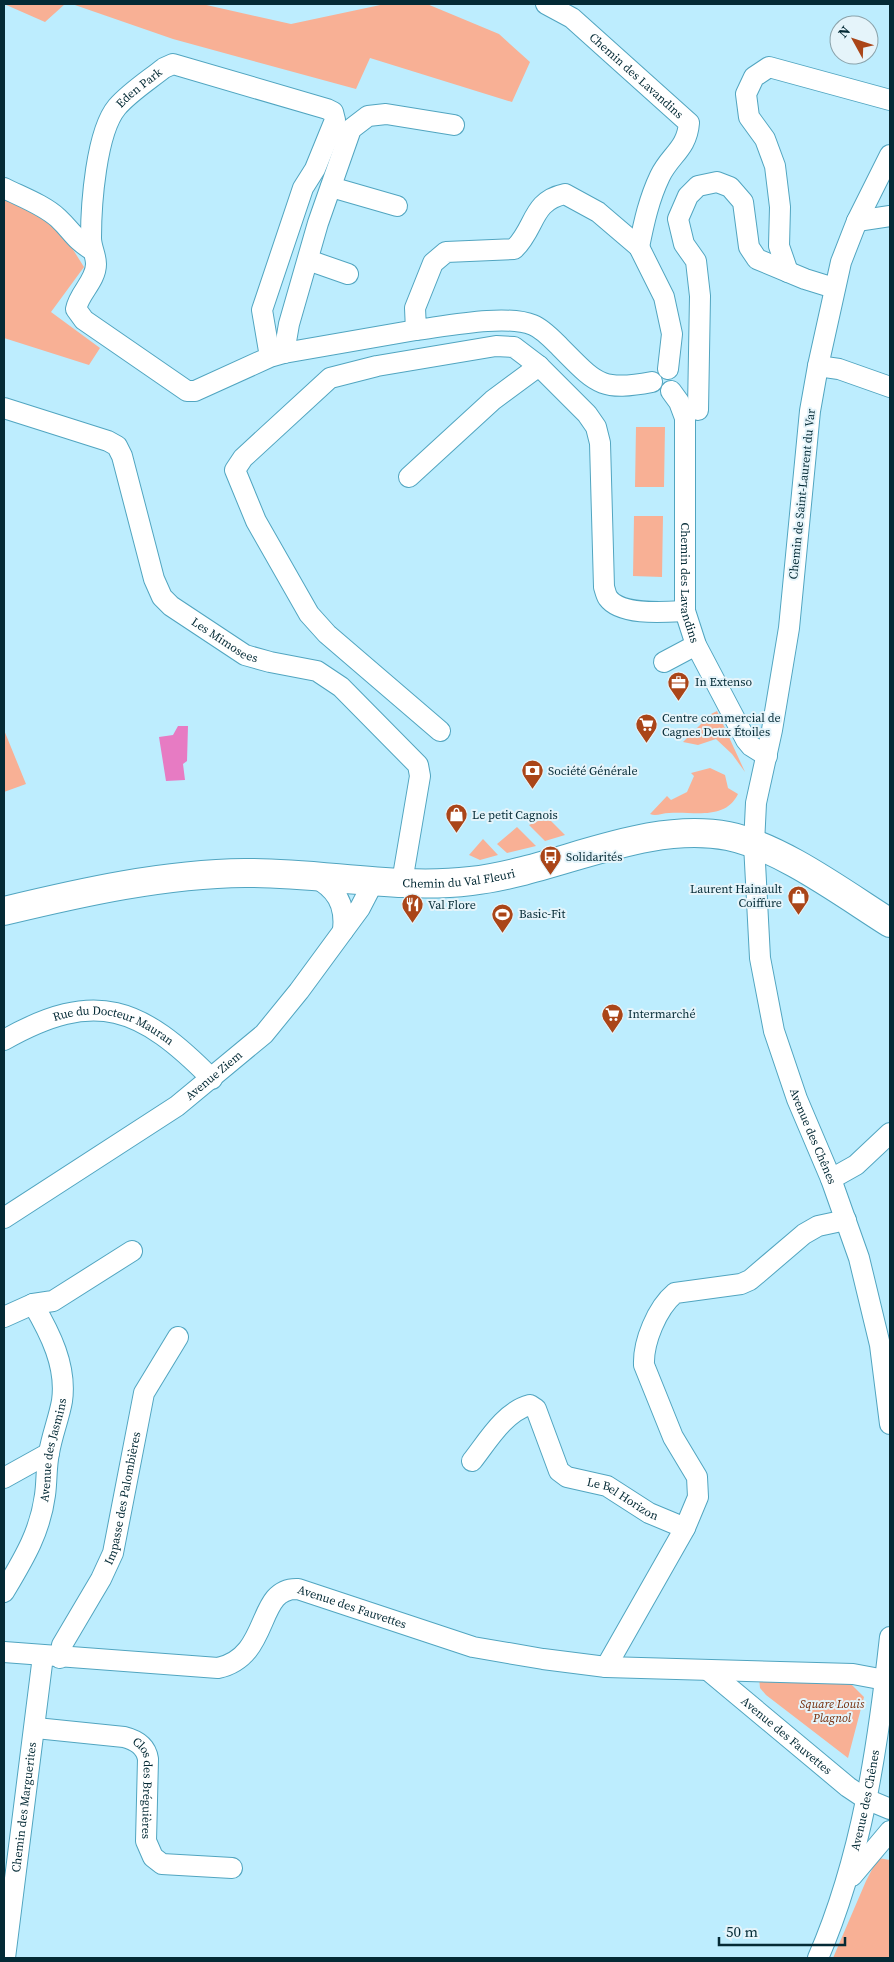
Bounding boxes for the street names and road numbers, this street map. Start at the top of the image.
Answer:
street label: Chemin des Lavandins [586,29,687,122]
street label: Eden Park [112,64,166,111]
street label: Chemin de Saint-Laurent du Var [785,408,819,580]
street label: Chemin des Lavandins [677,523,703,645]
street label: Les Mimosees [188,614,260,666]
street label: Chemin du Val Fleuri [402,865,517,892]
street label: Rue du Docteur Mauran [51,1002,177,1049]
street label: Avenue Ziem [182,1047,246,1104]
street label: Avenue des Chênes [786,1086,840,1186]
street label: Avenue des Jasmins [36,1397,70,1503]
street label: Impasse des Palombières [101,1430,144,1567]
street label: Le Bel Horizon [585,1474,661,1524]
street label: Avenue des Fauvettes [296,1581,409,1632]
street label: Avenue des Fauvettes [738,1693,835,1778]
street label: Clos des Bréguières [130,1733,156,1839]
street label: Chemin des Marguerites [8,1741,40,1873]
street label: Avenue des Chênes [847,1749,883,1852]

